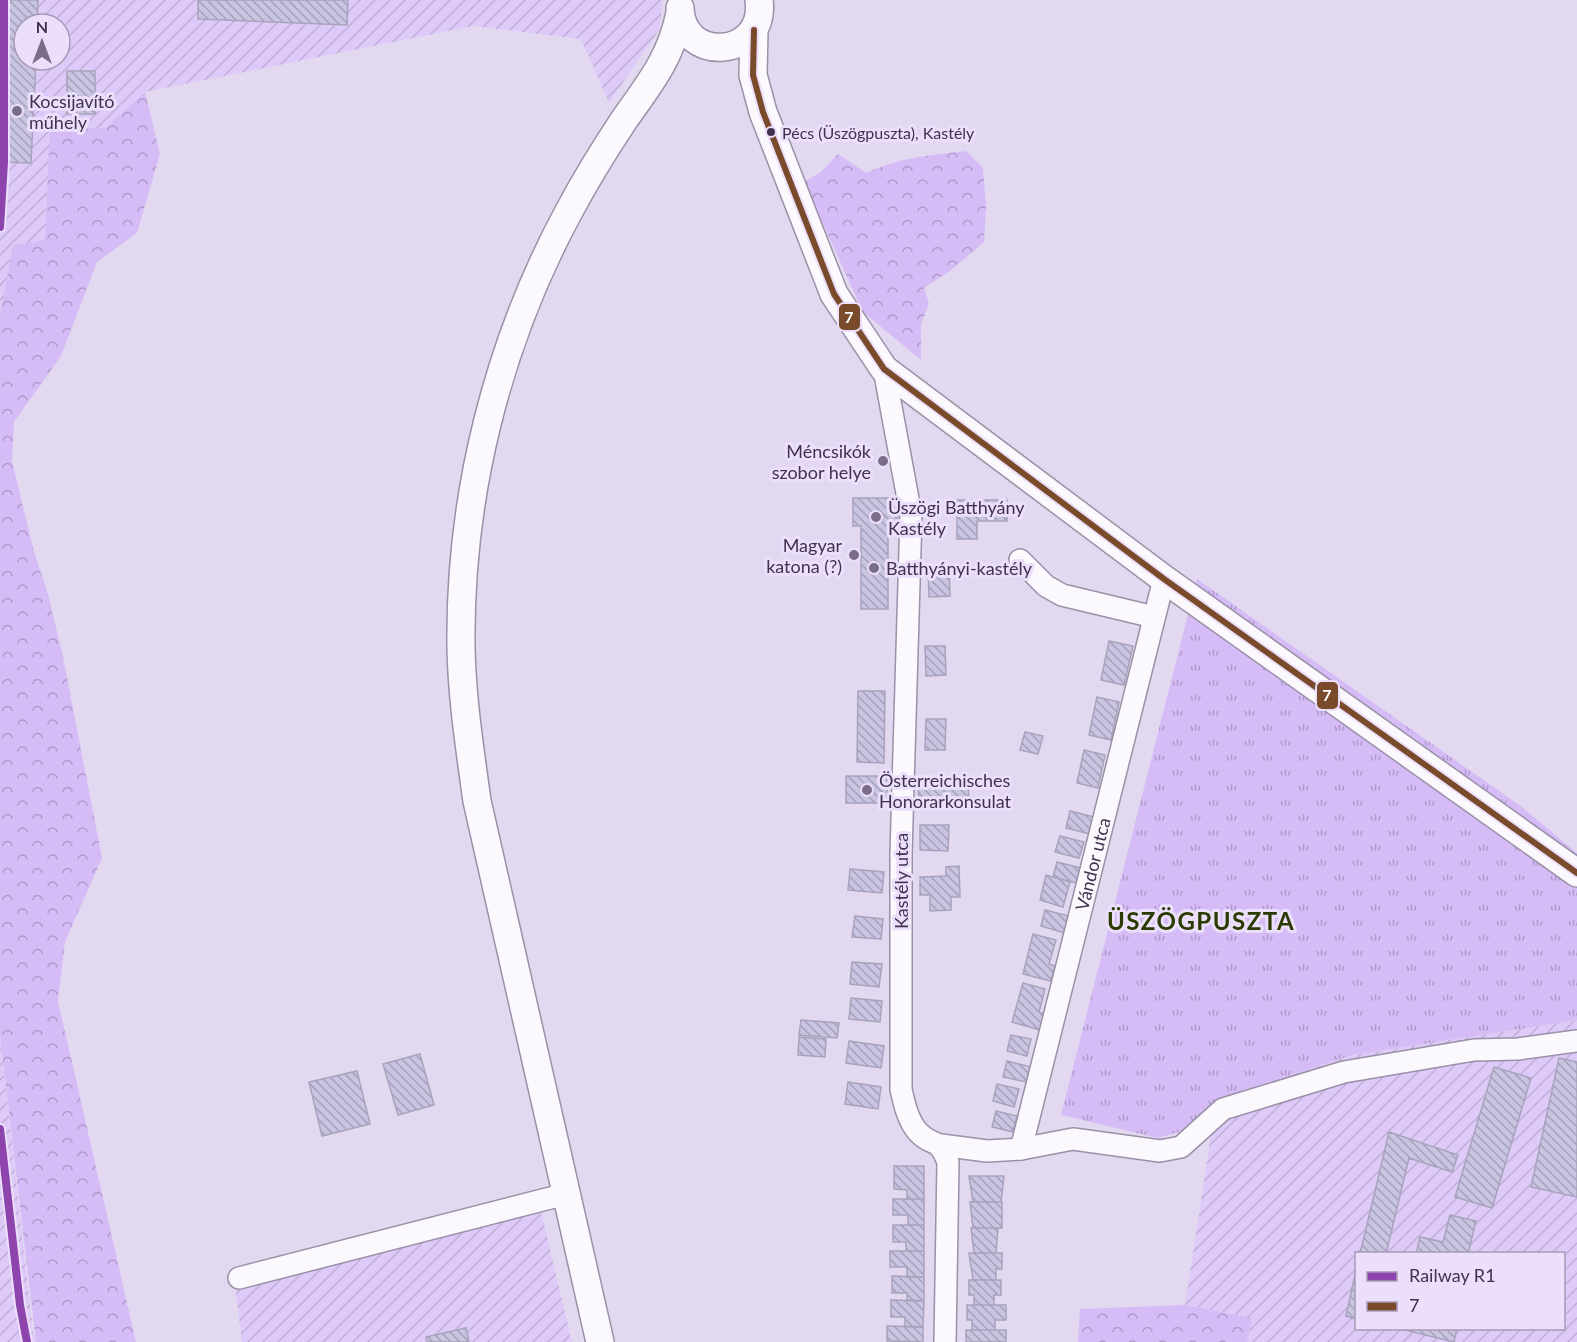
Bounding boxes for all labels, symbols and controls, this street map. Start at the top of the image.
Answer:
north arrow [12,12,72,72]
text: N [36,17,48,36]
place label: Kocsijavító műhely [29,90,114,133]
marker: Kocsijavító műhely [10,104,24,118]
place label: Pécs (Üszögpuszta), Kastély [782,123,975,142]
marker: Pécs (Üszögpuszta), Kastély [765,126,777,138]
line badge: 7 [838,303,861,331]
text: 7 [844,307,854,326]
place label: Méncsikók szobor helye [772,440,872,483]
marker: Méncsikók szobor helye [876,454,890,468]
place label: Üszögi Batthyány Kastély [888,496,1025,539]
marker: Üszögi Batthyány Kastély [869,510,883,524]
place label: Magyar katona (?) [766,534,842,577]
marker: Magyar katona (?) [847,548,861,562]
place label: Batthyányi-kastély [886,557,1033,579]
marker: Batthyányi-kastély [867,561,881,575]
line badge: 7 [1316,681,1339,710]
text: 7 [1322,685,1332,704]
place label: Österreichisches Honorarkonsulat [879,769,1012,812]
marker: Österreichisches Honorarkonsulat [860,783,874,797]
street label: Vándor utca [1070,815,1115,913]
street label: Kastély utca [890,833,912,929]
district label: ÜSZÖGPUSZTA [1107,906,1295,935]
legend [1355,1252,1565,1330]
text: Railway R1 [1409,1264,1496,1286]
text: 7 [1409,1294,1419,1316]

